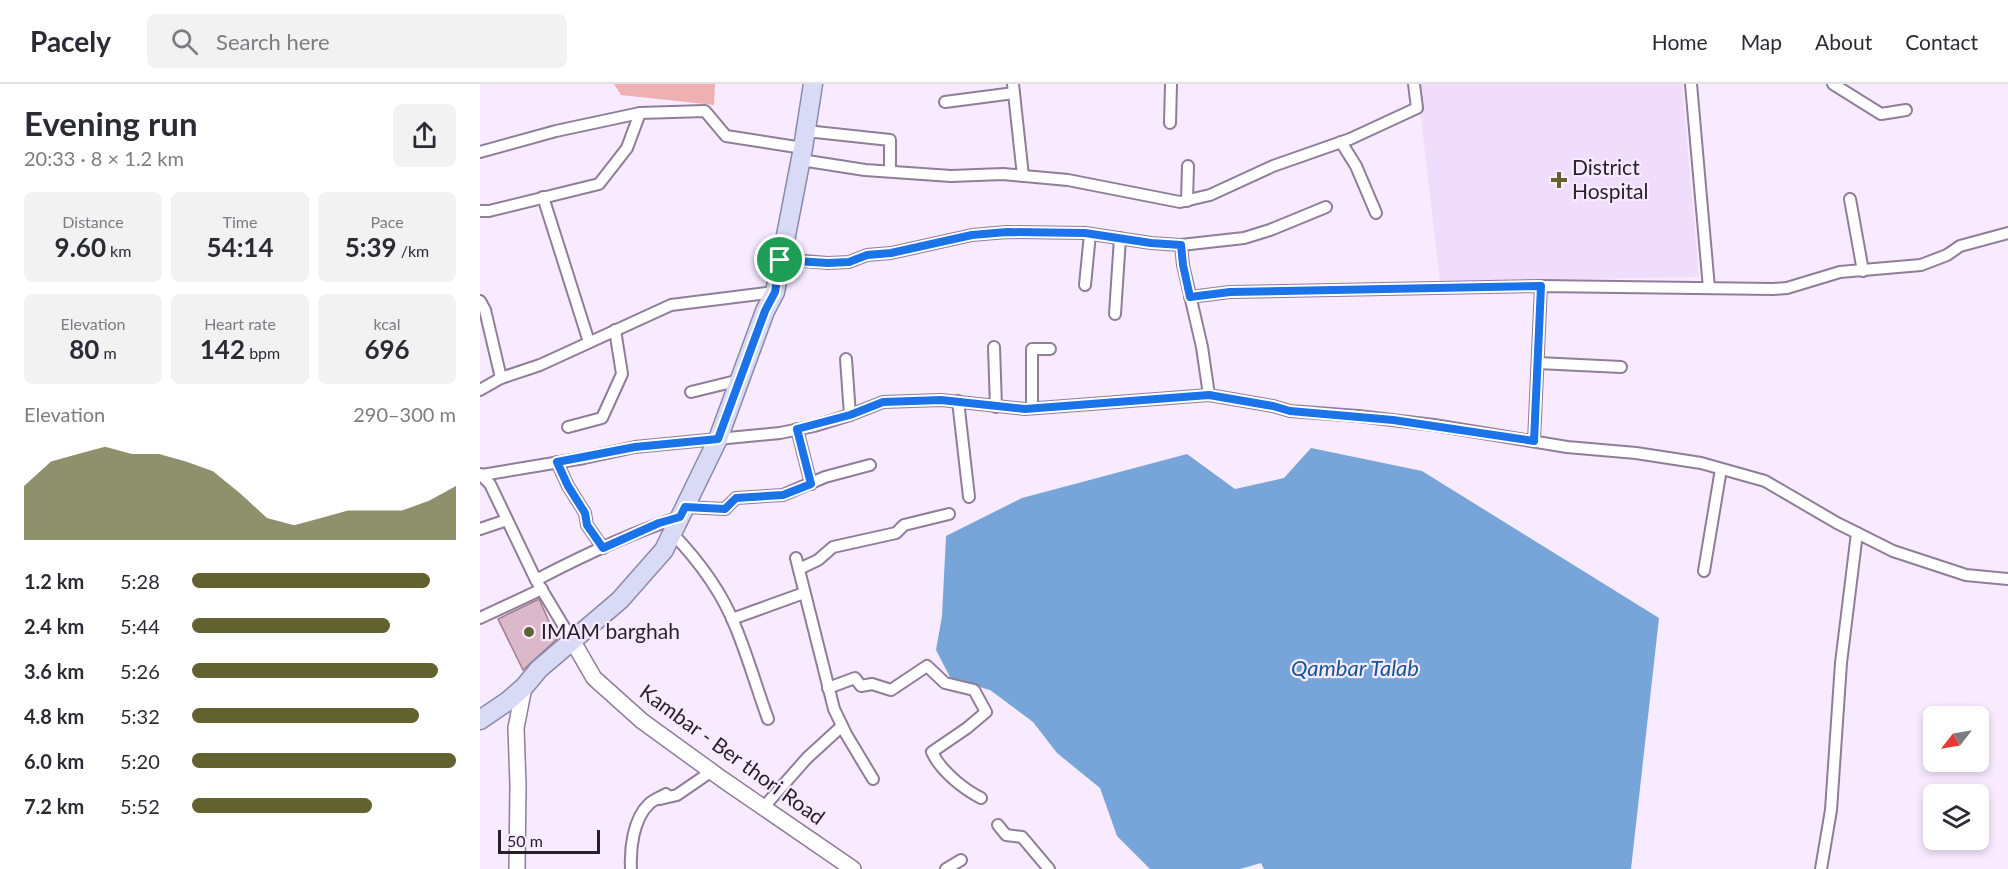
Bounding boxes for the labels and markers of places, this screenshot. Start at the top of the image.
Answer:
place label: District Hospital [1572,154,1648,203]
marker: District Hospital [1550,171,1568,189]
pin [754,234,805,285]
place label: IMAM barghah [541,618,680,643]
marker: IMAM barghah [522,625,536,639]

